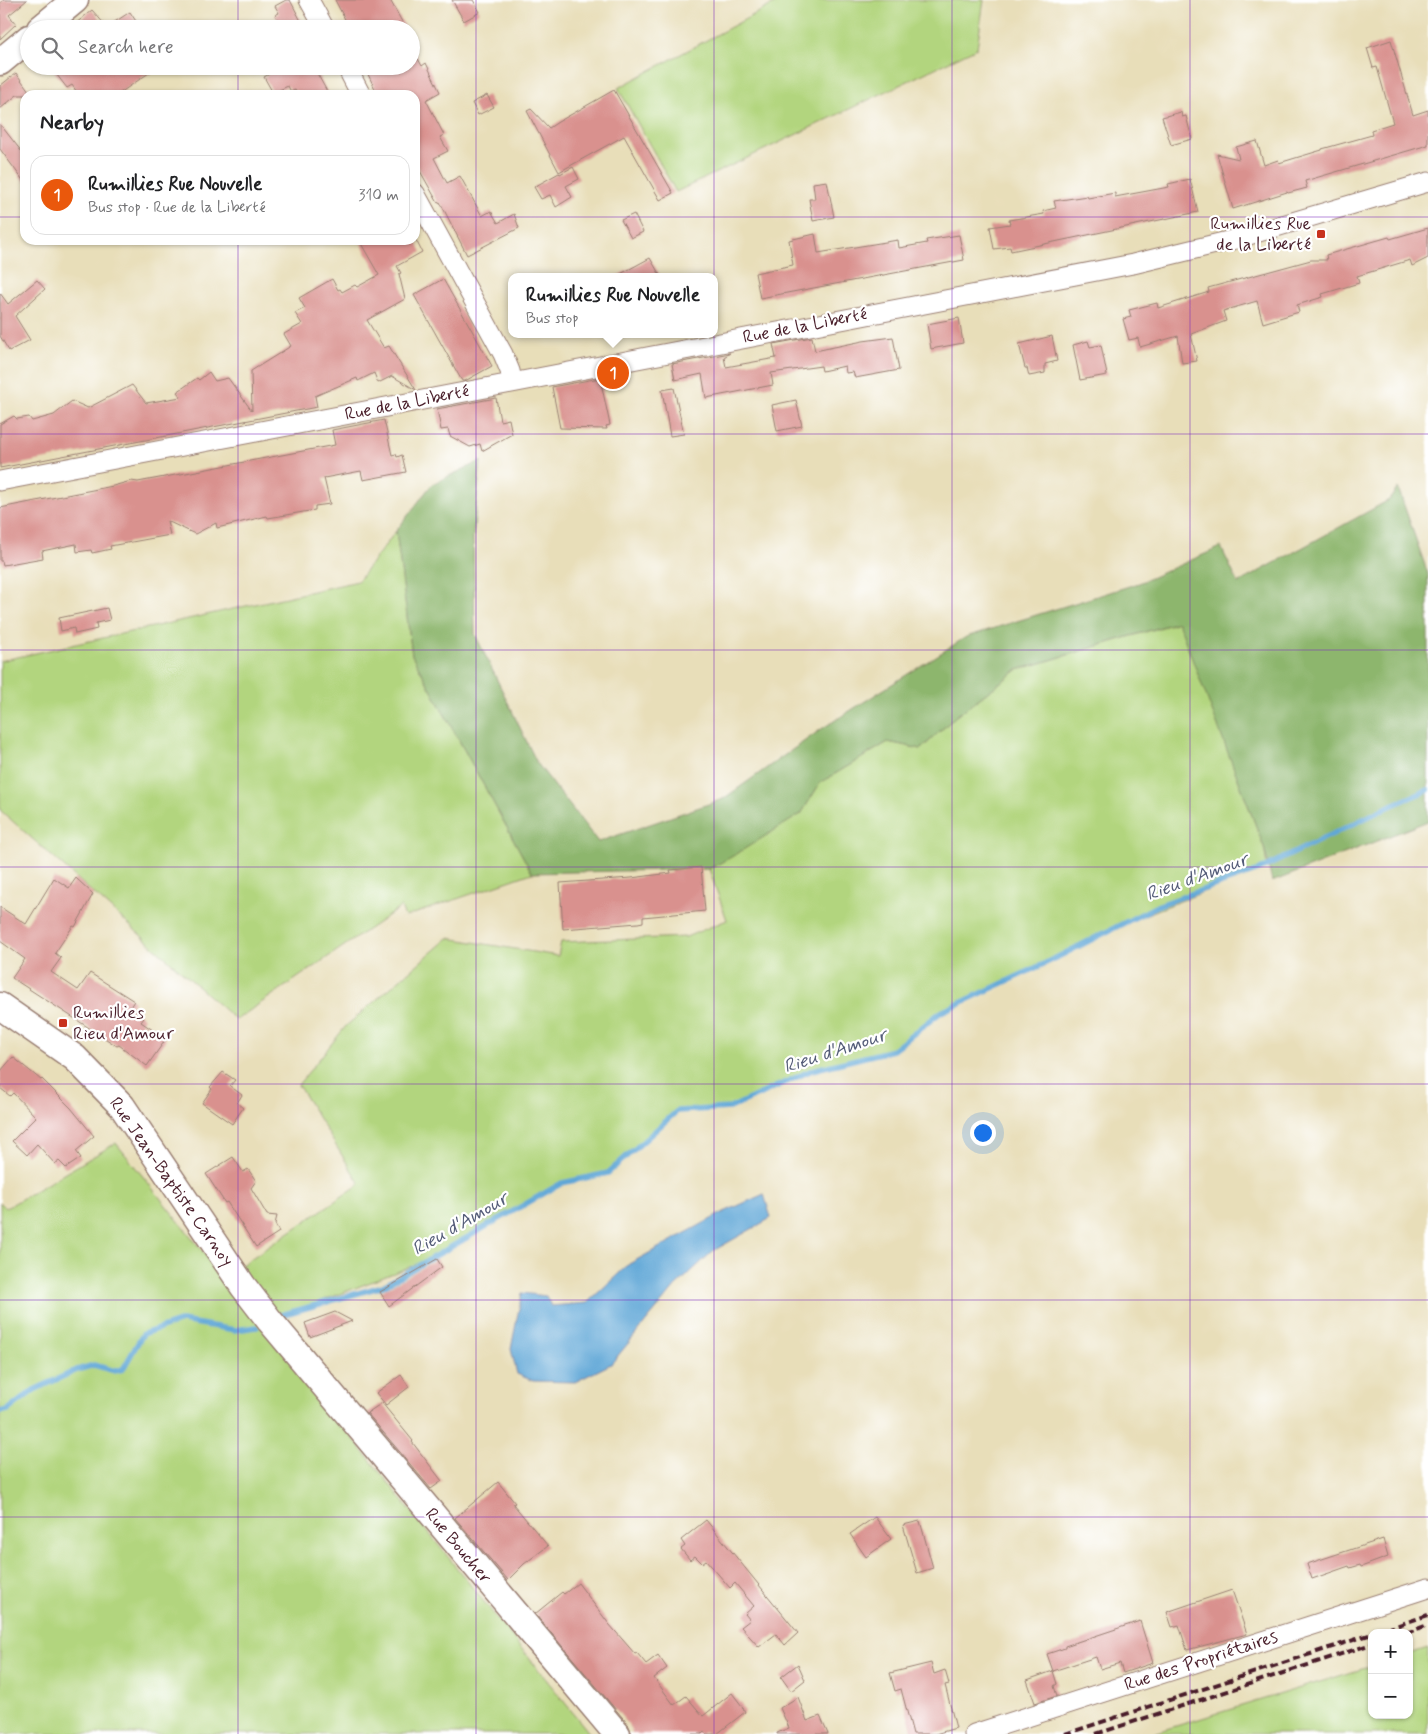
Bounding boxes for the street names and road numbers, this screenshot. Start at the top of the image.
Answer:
street label: Rue de la Liberté [741,302,869,350]
street label: Rue de la Liberté [343,379,471,427]
street label: Rue Jean-Baptiste Carnoy [103,1092,239,1272]
street label: Rue Boucher [419,1503,497,1589]
street label: Rue des Propriétaires [1121,1625,1281,1697]

